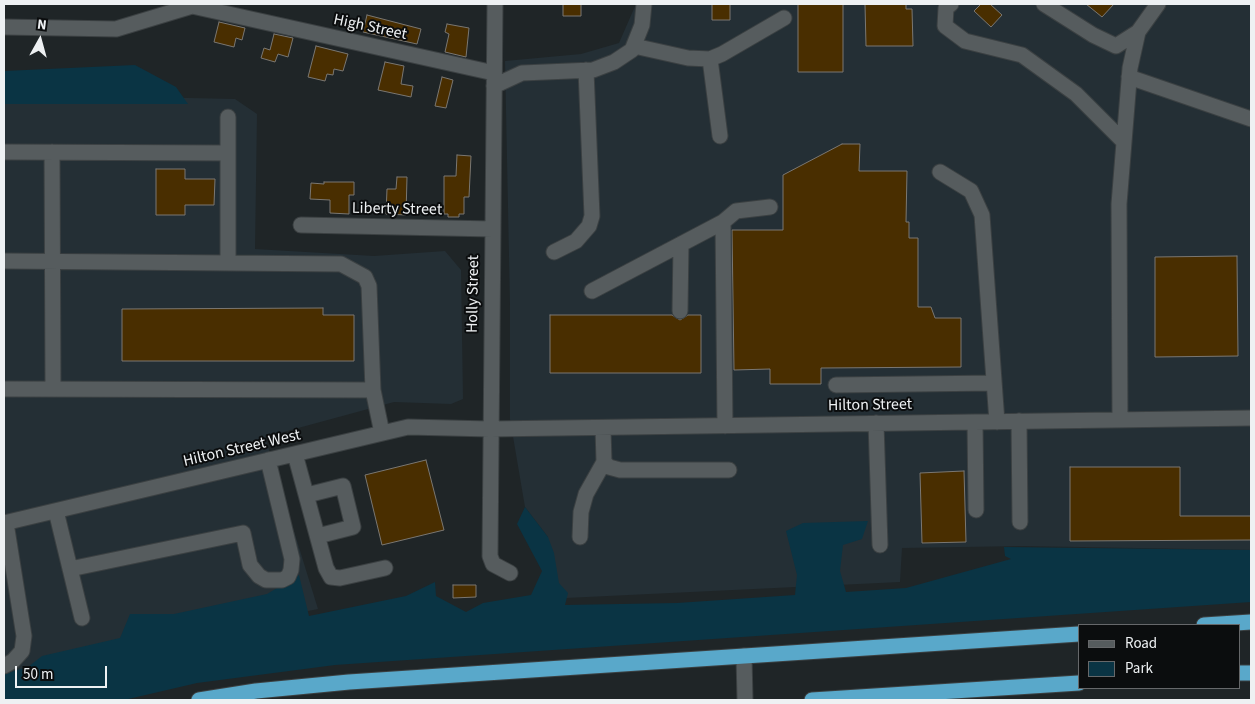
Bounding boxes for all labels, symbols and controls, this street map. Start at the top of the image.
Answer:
street label: High Street [332,11,408,45]
north arrow [15,15,65,65]
text: N [36,15,48,36]
street label: Liberty Street [352,200,442,220]
street label: Holly Street [464,255,484,333]
street label: Hilton Street [828,396,912,416]
street label: Hilton Street West [181,426,303,472]
legend [1078,624,1240,689]
text: Road [1125,633,1157,654]
scale bar [18,656,110,688]
text: Park [1125,658,1153,679]
text: 50 m [23,664,53,685]

